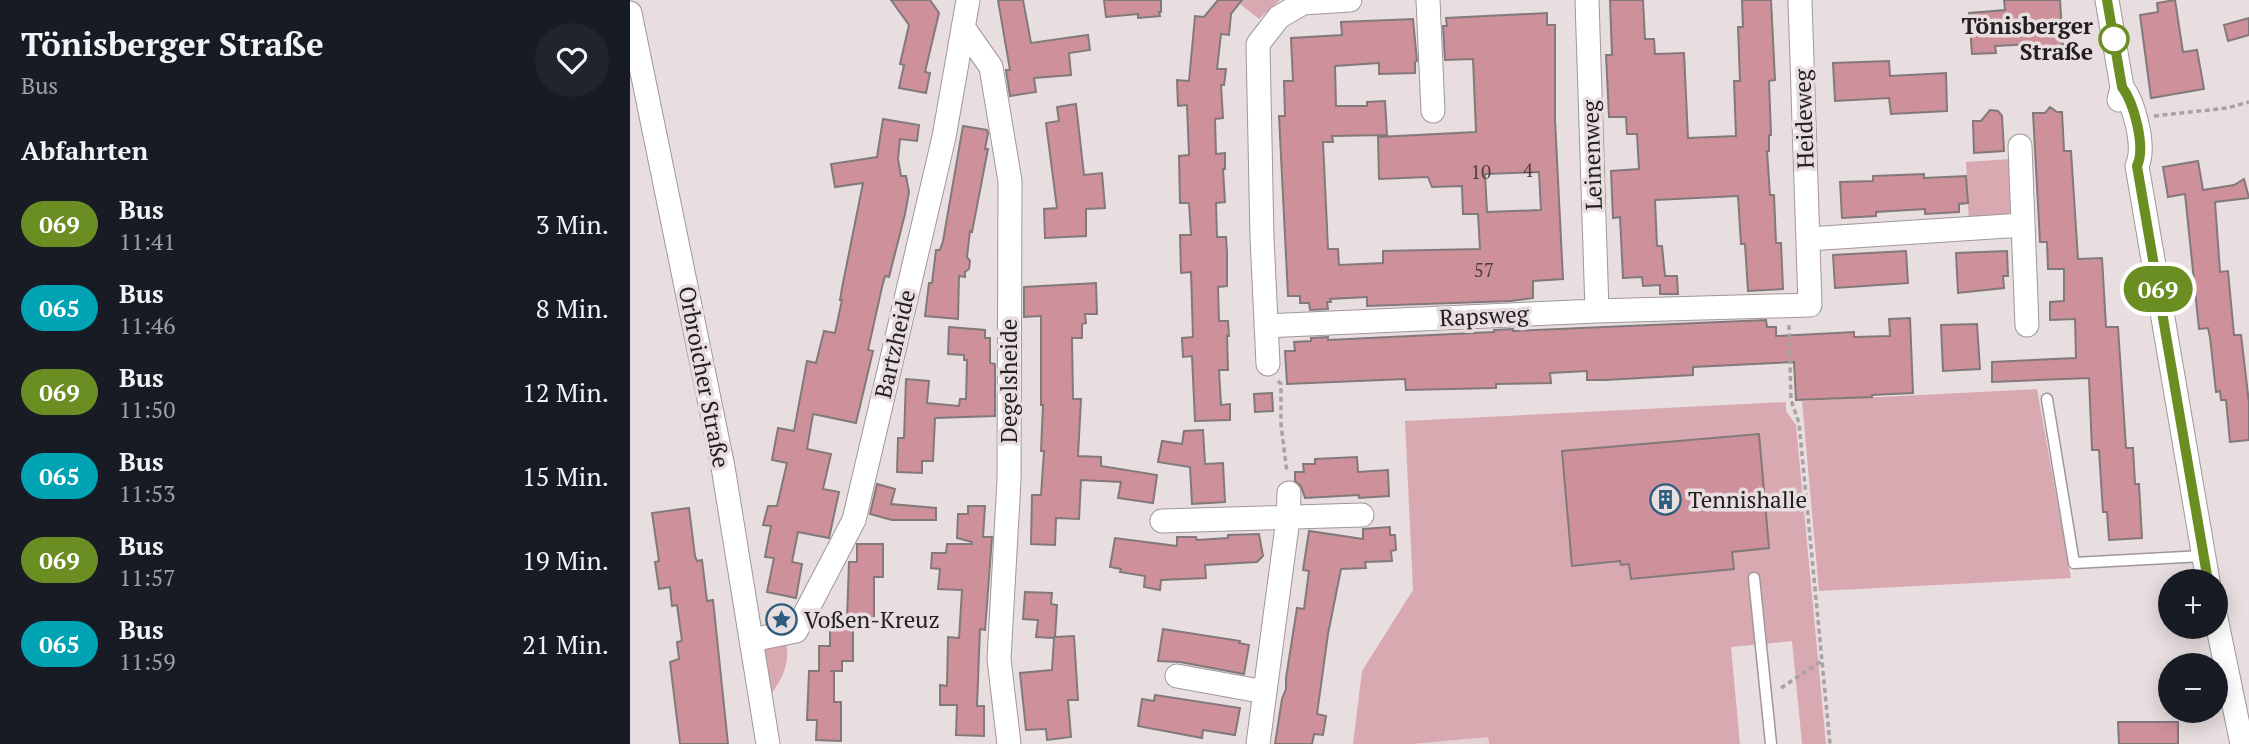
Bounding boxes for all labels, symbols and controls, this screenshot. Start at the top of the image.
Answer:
place label: Tönisberger Straße [1961,10,2093,67]
text: Tönisberger Straße [21,22,324,65]
button: heart [535,23,609,97]
marker: Tönisberger Straße [2099,24,2129,54]
street label: Heideweg [1786,68,1821,169]
text: Bus [21,70,58,101]
street label: Leinenweg [1574,99,1609,211]
text: Abfahrten [21,133,148,167]
house number: 4 [1523,157,1534,182]
house number: 10 [1471,159,1491,184]
text: Bus [119,192,164,226]
text: 3 Min. [536,207,609,241]
text: 069 [39,208,80,240]
text: 11:41 [119,226,176,257]
house number: 57 [1474,257,1494,282]
line badge: 069 [2118,266,2198,312]
text: 069 [2138,273,2178,305]
text: Bus [119,276,164,310]
street label: Orbroicher Straße [672,283,737,470]
street label: Bartzheide [867,286,922,401]
text: 8 Min. [536,291,609,325]
text: 065 [39,292,80,324]
street label: Rapsweg [1439,298,1530,333]
text: 11:46 [119,310,176,341]
street label: Degelsheide [993,319,1024,443]
text: Bus [119,360,164,394]
text: 12 Min. [522,375,609,409]
text: 069 [39,376,80,408]
text: 11:50 [119,394,176,425]
text: Bus [119,444,164,478]
text: 15 Min. [522,459,609,493]
text: 065 [39,460,80,492]
text: 11:53 [119,478,176,509]
building icon: Tennishalle [1648,483,1682,517]
place label: Tennishalle [1688,484,1807,515]
text: Bus [119,528,164,562]
text: 19 Min. [522,543,609,577]
text: 069 [39,544,80,576]
text: 11:57 [119,562,176,593]
map controls [2158,569,2228,723]
button: + [2158,569,2228,639]
place icon: Voßen-Kreuz [764,603,798,637]
place label: Voßen-Kreuz [804,604,940,635]
text: Bus [119,612,164,646]
text: 21 Min. [522,627,609,661]
text: 065 [39,628,80,660]
text: 11:59 [119,646,176,677]
button: − [2158,653,2228,723]

